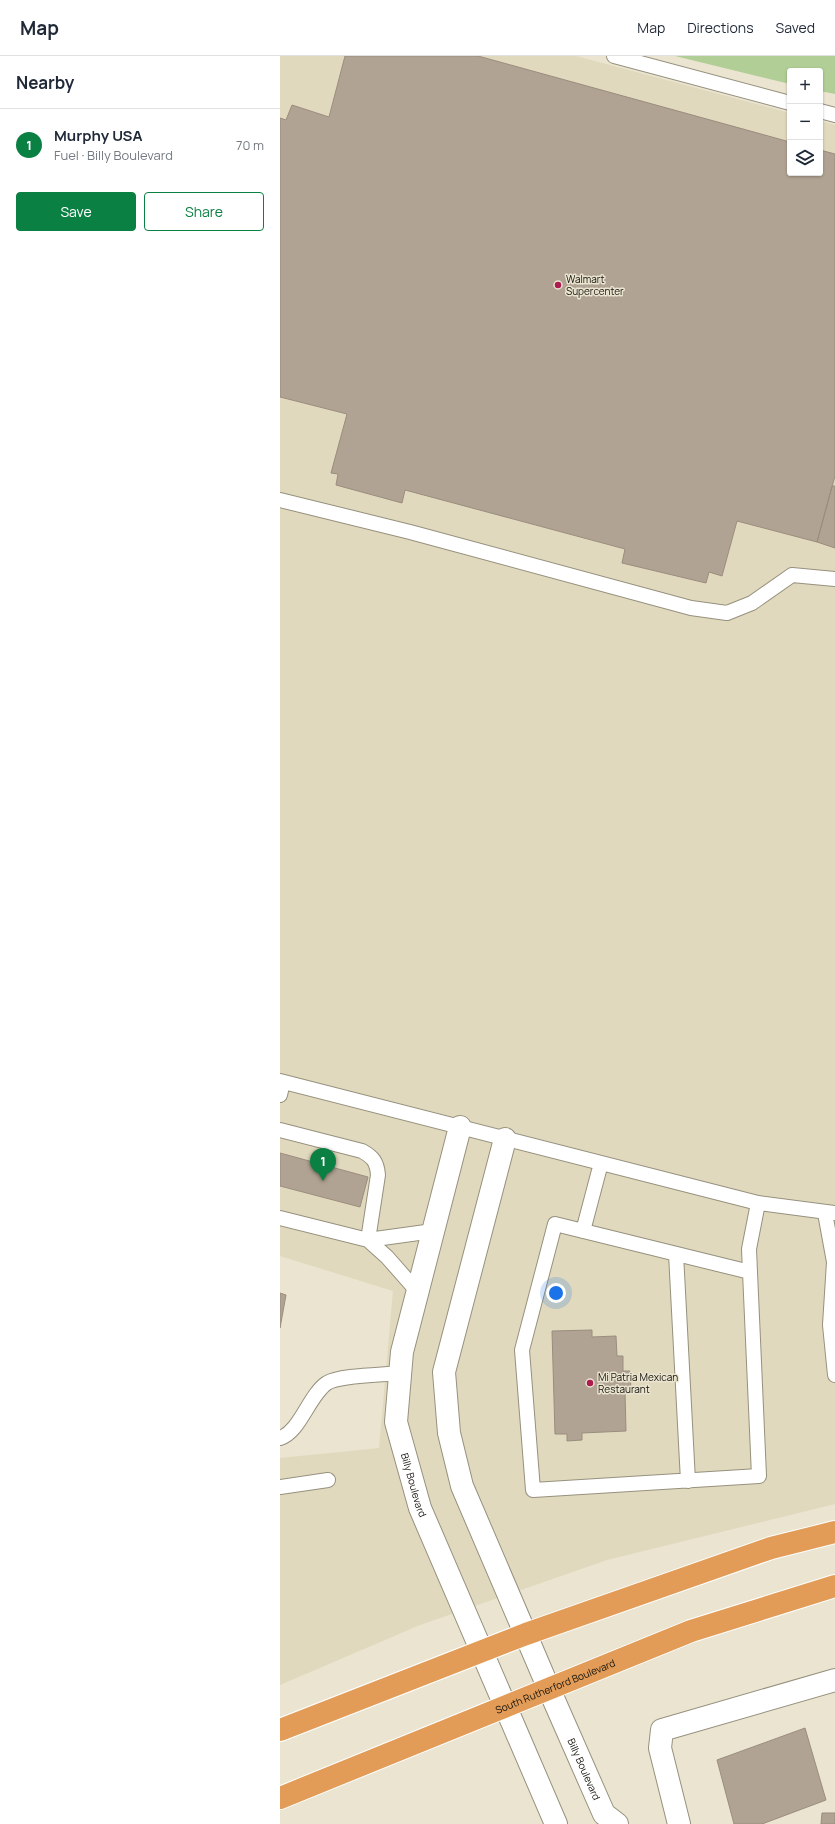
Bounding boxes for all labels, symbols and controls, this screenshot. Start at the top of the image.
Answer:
text: Map [20,15,59,41]
text: Map [637,18,665,37]
text: Directions [687,18,754,37]
text: Saved [776,18,815,37]
map controls [787,68,823,176]
button: + [787,68,823,104]
text: Nearby [16,71,74,94]
button: − [787,104,823,140]
text: Murphy USA [54,125,142,146]
text: 1 [26,136,32,154]
text: 70 m [236,136,264,154]
button: layers [787,140,823,176]
text: Fuel · Billy Boulevard [54,146,173,164]
button: Save [16,192,136,231]
button: Share [144,192,264,231]
place label: Walmart Supercenter [566,272,624,298]
marker: Walmart Supercenter [553,280,563,290]
pin: 1 [310,1148,336,1181]
your location [546,1283,566,1303]
place label: Mi Patria Mexican Restaurant [598,1370,678,1396]
marker: Mi Patria Mexican Restaurant [585,1378,595,1388]
street label: Billy Boulevard [398,1451,430,1519]
street label: South Rutherford Boulevard [493,1656,617,1717]
street label: Billy Boulevard [564,1736,604,1802]

